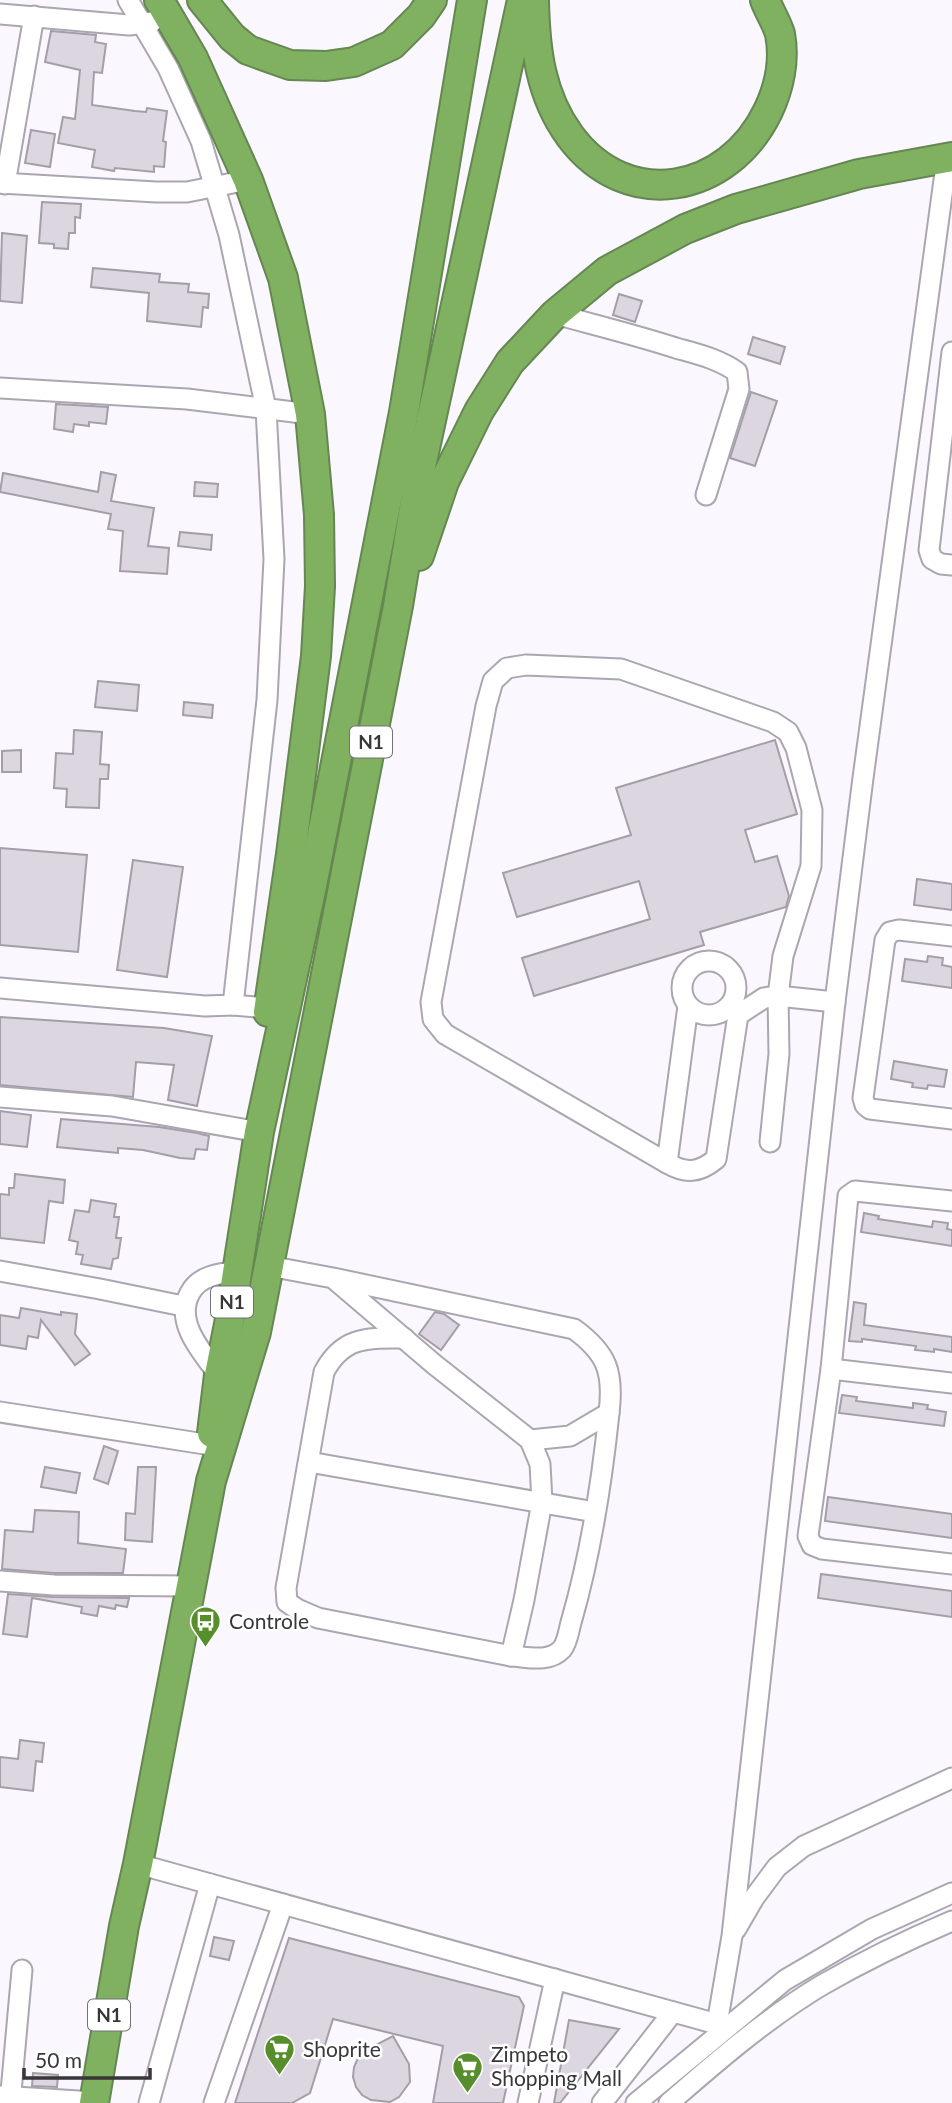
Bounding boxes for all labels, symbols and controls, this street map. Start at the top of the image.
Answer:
road number: N1 [350,726,392,758]
road number: N1 [211,1286,253,1318]
bus stop icon: Controle [189,1605,223,1649]
place label: Controle [229,1608,309,1633]
road number: N1 [88,1999,130,2030]
supermarket icon: Shoprite [263,2033,297,2077]
scale bar [24,2036,150,2080]
place label: Shoprite [303,2036,381,2061]
place label: Zimpeto Shopping Mall [491,2041,622,2090]
text: 50 m [35,2047,82,2072]
supermarket icon: Zimpeto Shopping Mall [451,2050,485,2094]

